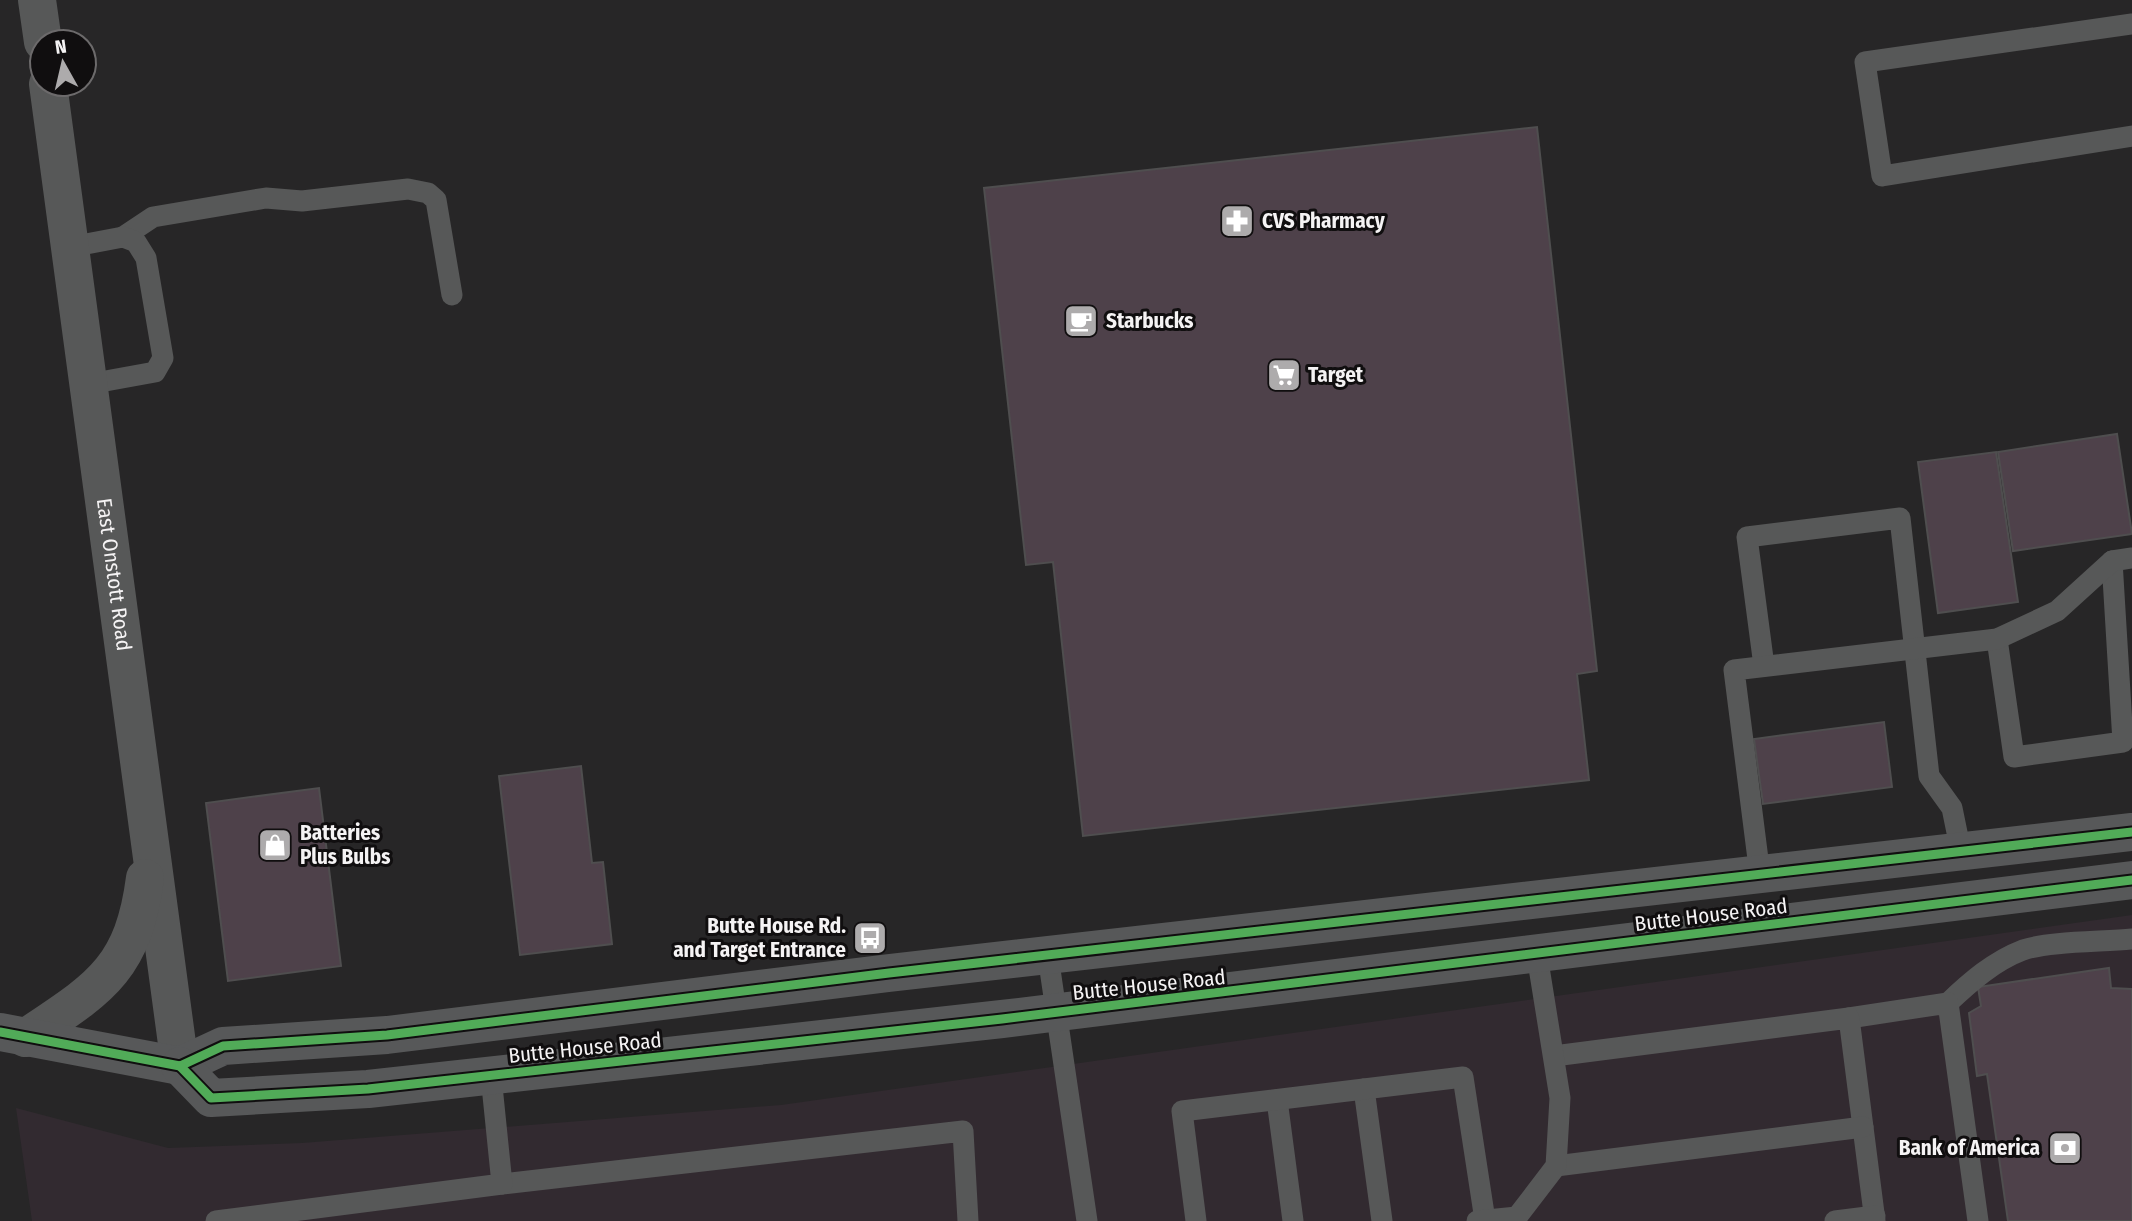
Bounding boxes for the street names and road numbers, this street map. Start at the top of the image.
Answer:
street label: East Onstott Road [91,497,137,652]
street label: Butte House Road [1633,893,1789,937]
street label: Butte House Road [1071,964,1227,1006]
street label: Butte House Road [507,1027,663,1069]

